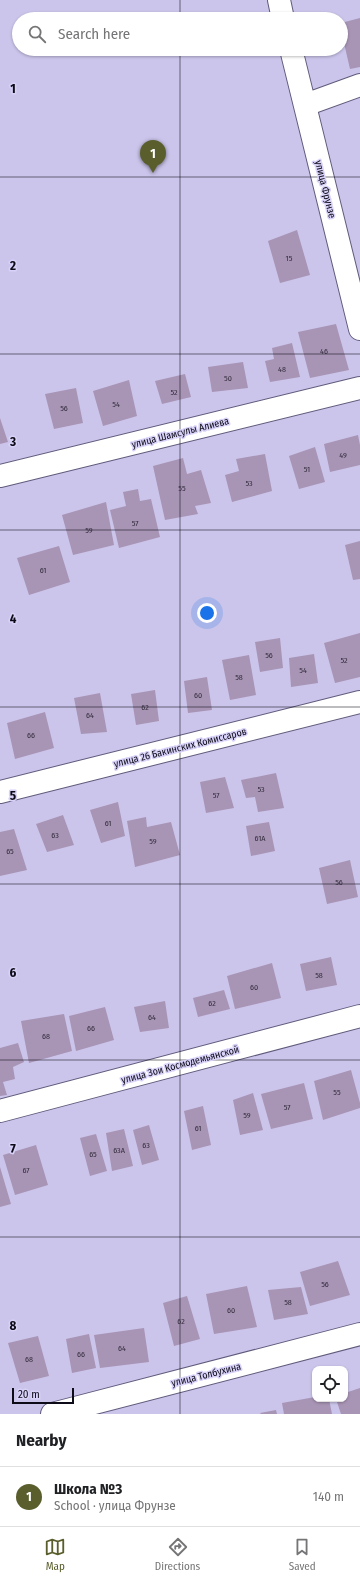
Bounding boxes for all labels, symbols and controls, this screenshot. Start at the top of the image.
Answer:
search box [12,12,348,56]
icon: search [26,23,48,45]
text: Search here [58,25,130,43]
text: 1 [10,81,16,96]
pin: 1 [140,140,166,173]
street label: улица Фрунзе [312,159,338,219]
house number: 15 [286,254,293,263]
text: 2 [9,258,16,273]
house number: 46 [320,347,328,356]
house number: 48 [278,365,286,374]
house number: 50 [224,374,232,383]
house number: 52 [170,388,178,397]
house number: 54 [112,400,120,409]
house number: 56 [60,404,68,413]
street label: улица Шамсулы Алиева [130,415,230,451]
text: 3 [9,434,16,449]
house number: 49 [339,451,347,460]
house number: 51 [304,465,310,474]
house number: 53 [245,479,253,488]
house number: 55 [178,484,186,493]
house number: 57 [132,519,139,528]
house number: 59 [85,526,93,535]
house number: 61 [40,566,46,575]
your location [197,603,217,623]
text: 4 [10,611,17,626]
house number: 56 [265,651,273,660]
house number: 52 [340,656,348,665]
house number: 54 [299,666,307,675]
house number: 58 [235,673,243,682]
house number: 60 [194,691,202,700]
house number: 62 [141,703,149,712]
house number: 64 [86,711,94,720]
street label: улица 26 Бакинских Комиссаров [113,726,248,770]
house number: 66 [27,731,35,740]
house number: 53 [257,785,265,794]
text: 5 [10,788,16,803]
house number: 57 [213,791,220,800]
house number: 61 [105,819,111,828]
house number: 63 [51,831,59,840]
house number: 61А [255,834,266,843]
house number: 59 [149,837,157,846]
house number: 65 [6,847,14,856]
house number: 56 [335,878,343,887]
text: 6 [10,965,17,980]
house number: 58 [315,971,323,980]
house number: 60 [250,983,258,992]
house number: 62 [208,999,216,1008]
house number: 64 [148,1013,156,1022]
house number: 66 [87,1024,95,1033]
house number: 68 [42,1032,50,1041]
street label: улица Зои Космодемьянской [120,1043,241,1086]
house number: 55 [333,1088,341,1097]
house number: 57 [284,1103,291,1112]
house number: 59 [243,1111,251,1120]
house number: 61 [195,1124,201,1133]
text: 7 [10,1141,16,1156]
house number: 63 [142,1141,150,1150]
house number: 63А [113,1146,126,1155]
house number: 65 [89,1150,97,1159]
house number: 67 [22,1166,30,1175]
house number: 56 [321,1280,329,1289]
house number: 58 [284,1298,292,1307]
house number: 60 [227,1306,235,1315]
house number: 62 [177,1317,185,1326]
text: 8 [10,1318,17,1333]
house number: 64 [118,1344,126,1353]
house number: 66 [77,1350,85,1359]
house number: 68 [25,1355,33,1364]
street label: улица Толбухина [170,1360,242,1389]
map controls [312,1366,348,1402]
button: locate [312,1366,348,1402]
scale bar [12,1386,74,1405]
text: 20 m [18,1388,40,1401]
text: Nearby [16,1430,67,1451]
text: Школа №3 [54,1480,122,1498]
text: 1 [26,1489,32,1504]
text: 140 m [313,1489,344,1504]
text: School · улица Фрунзе [54,1498,176,1513]
tab: Map [44,1536,66,1573]
tab: Directions [155,1536,200,1573]
tab: Saved [289,1536,316,1573]

